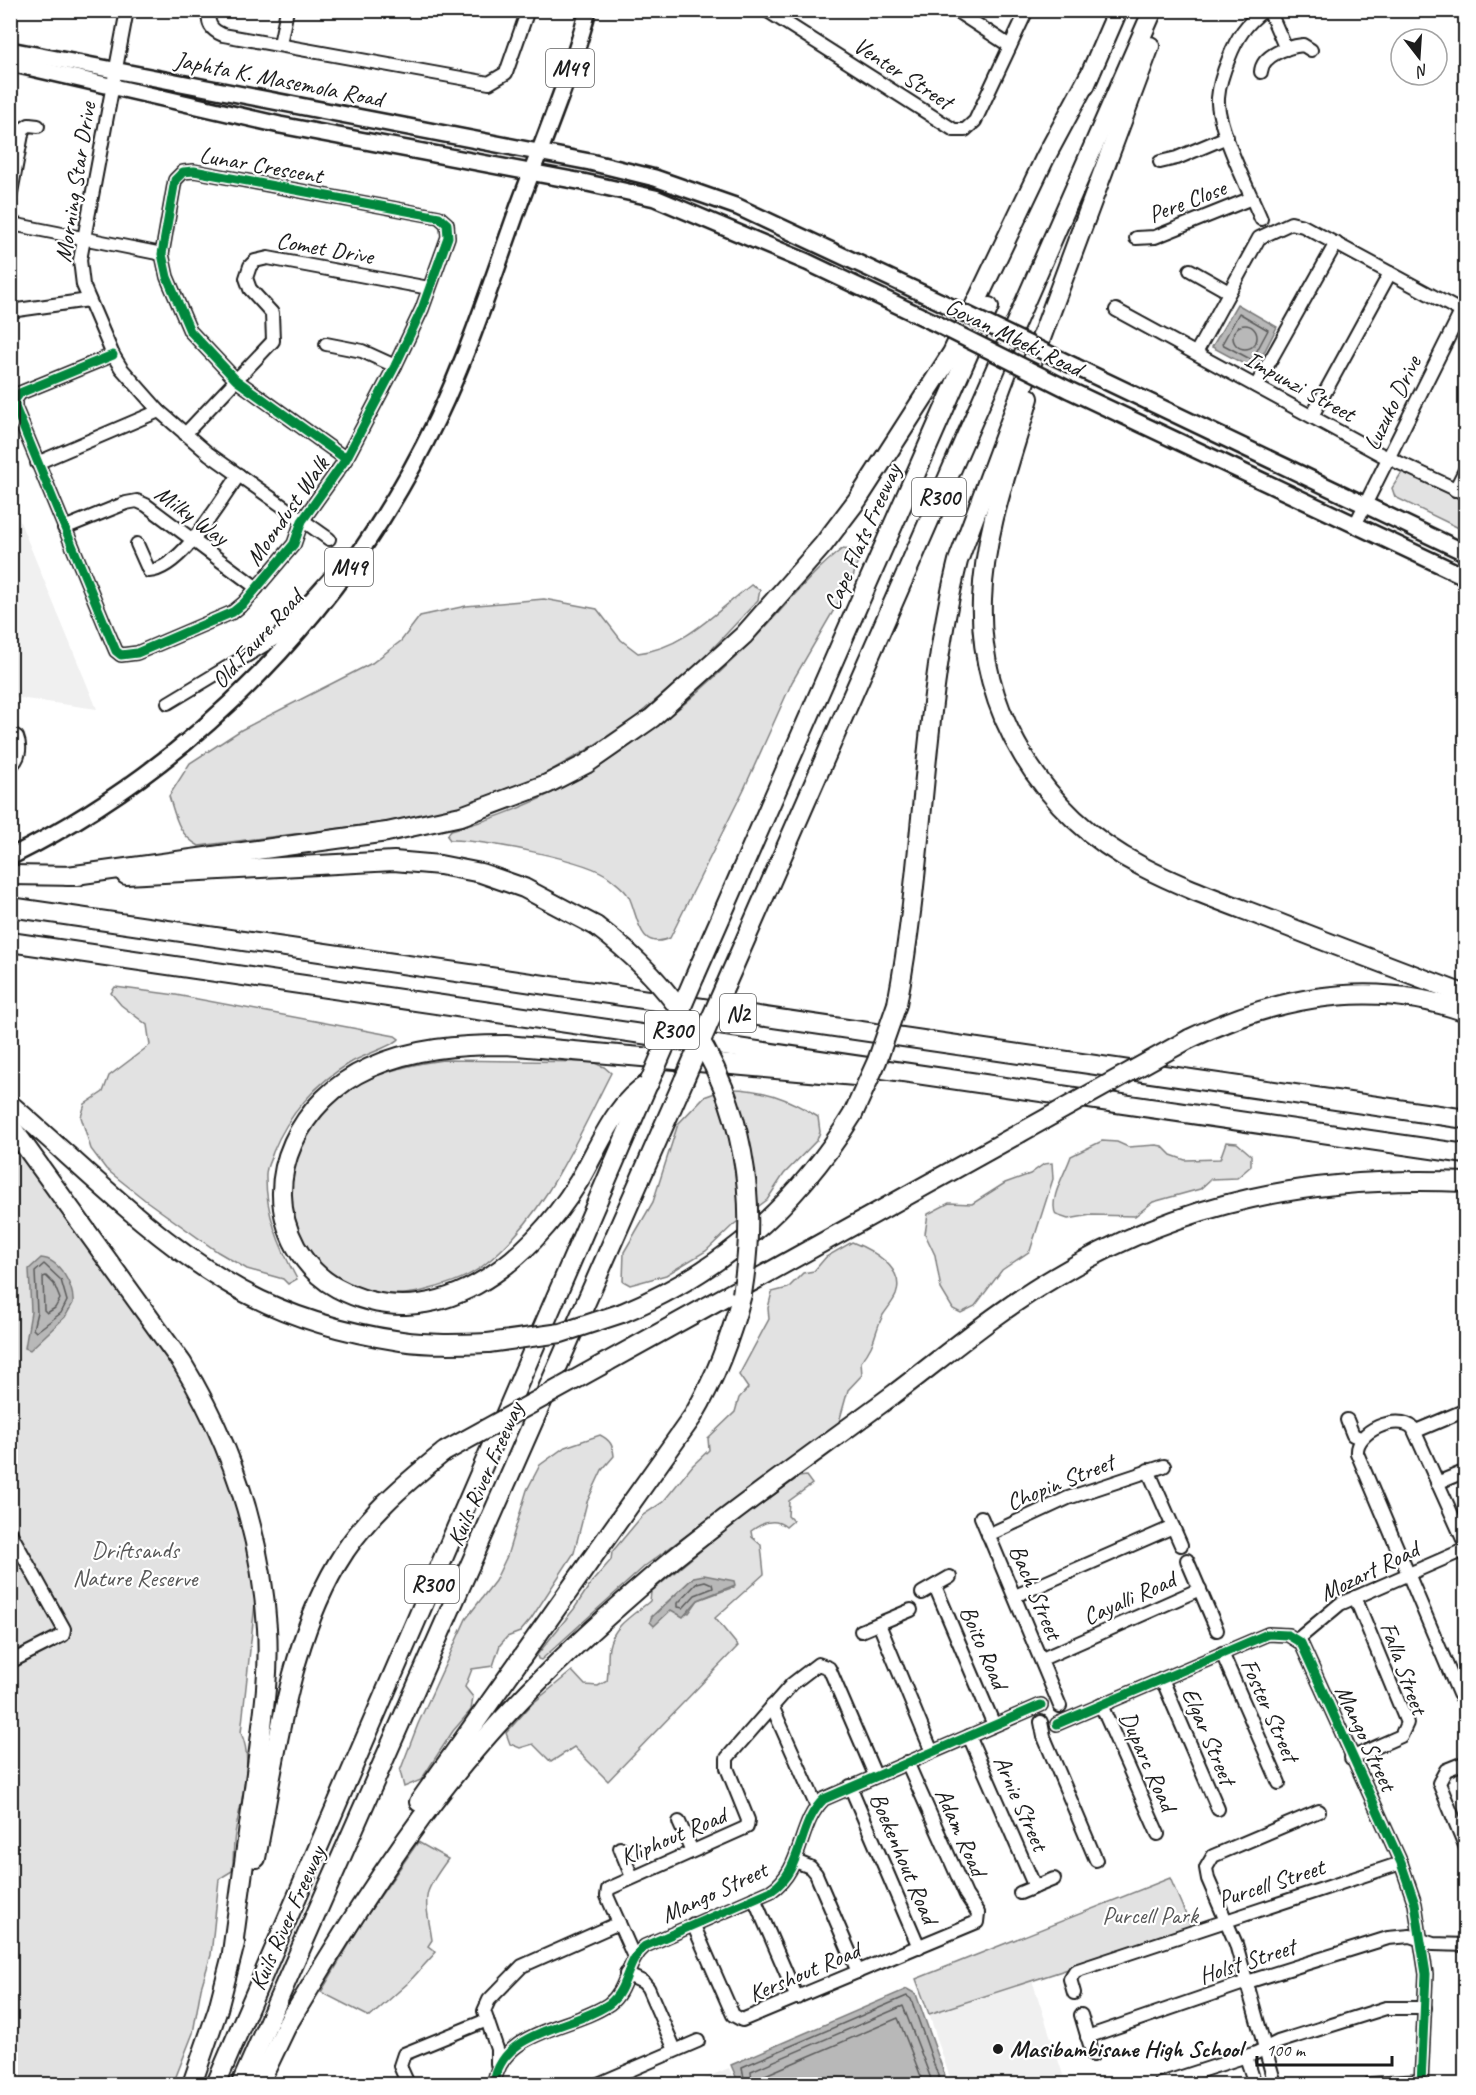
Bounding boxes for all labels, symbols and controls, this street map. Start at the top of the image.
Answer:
north arrow [1389,27,1449,87]
street label: Venter Street [848,30,961,118]
street label: Japhta K. Masemola Road [172,44,389,115]
road number: M49 [546,49,594,87]
text: N [1412,59,1431,82]
street label: Morning Star Drive [48,98,103,264]
street label: Lunar Crescent [197,139,327,191]
street label: Pere Close [1144,172,1232,229]
street label: Comet Drive [274,225,378,272]
street label: Govan Mbeki Road [941,291,1091,385]
street label: Impunzi Street [1240,343,1362,430]
street label: Luzuko Drive [1356,349,1429,455]
street label: Moondust Walk [239,449,337,571]
street label: Cape Flats Freeway [816,458,908,615]
street label: Milky Way [149,478,236,553]
road number: R300 [912,478,966,516]
road number: M49 [325,548,373,586]
street label: Old Faure Road [205,581,312,695]
road number: N2 [720,994,756,1032]
road number: R300 [645,1011,699,1049]
street label: Kuils River Freeway [440,1396,531,1550]
street label: Chopin Street [1002,1446,1121,1517]
street label: Mozart Road [1315,1533,1427,1608]
park label: Driftsands Nature Reserve [73,1535,200,1593]
street label: Bach Street [1003,1540,1070,1646]
street label: Cayalli Road [1078,1563,1183,1632]
road number: R300 [405,1565,459,1603]
street label: Boito Road [953,1601,1016,1696]
street label: Falla Street [1373,1618,1435,1720]
street label: Foster Street [1234,1654,1307,1769]
street label: Mango Street [1328,1680,1404,1797]
street label: Elgar Street [1175,1683,1244,1792]
street label: Duparc Road [1113,1707,1185,1819]
street label: Arnie Street [987,1751,1056,1857]
street label: Adam Road [928,1783,995,1884]
street label: Boekenhout Road [863,1788,946,1931]
street label: Kliphout Road [616,1799,734,1872]
street label: Kuils River Freeway [242,1840,333,1994]
street label: Purcell Street [1214,1851,1330,1914]
street label: Mango Street [656,1854,773,1930]
park label: Purcell Park [1102,1900,1200,1930]
street label: Holst Street [1195,1930,1302,1991]
street label: Kershout Road [744,1934,867,2009]
scale bar [1257,2029,1392,2067]
place label: Masibambisane High School [1010,2034,1247,2064]
text: 100 m [1266,2039,1307,2061]
marker: Masibambisane High School [991,2042,1005,2056]

